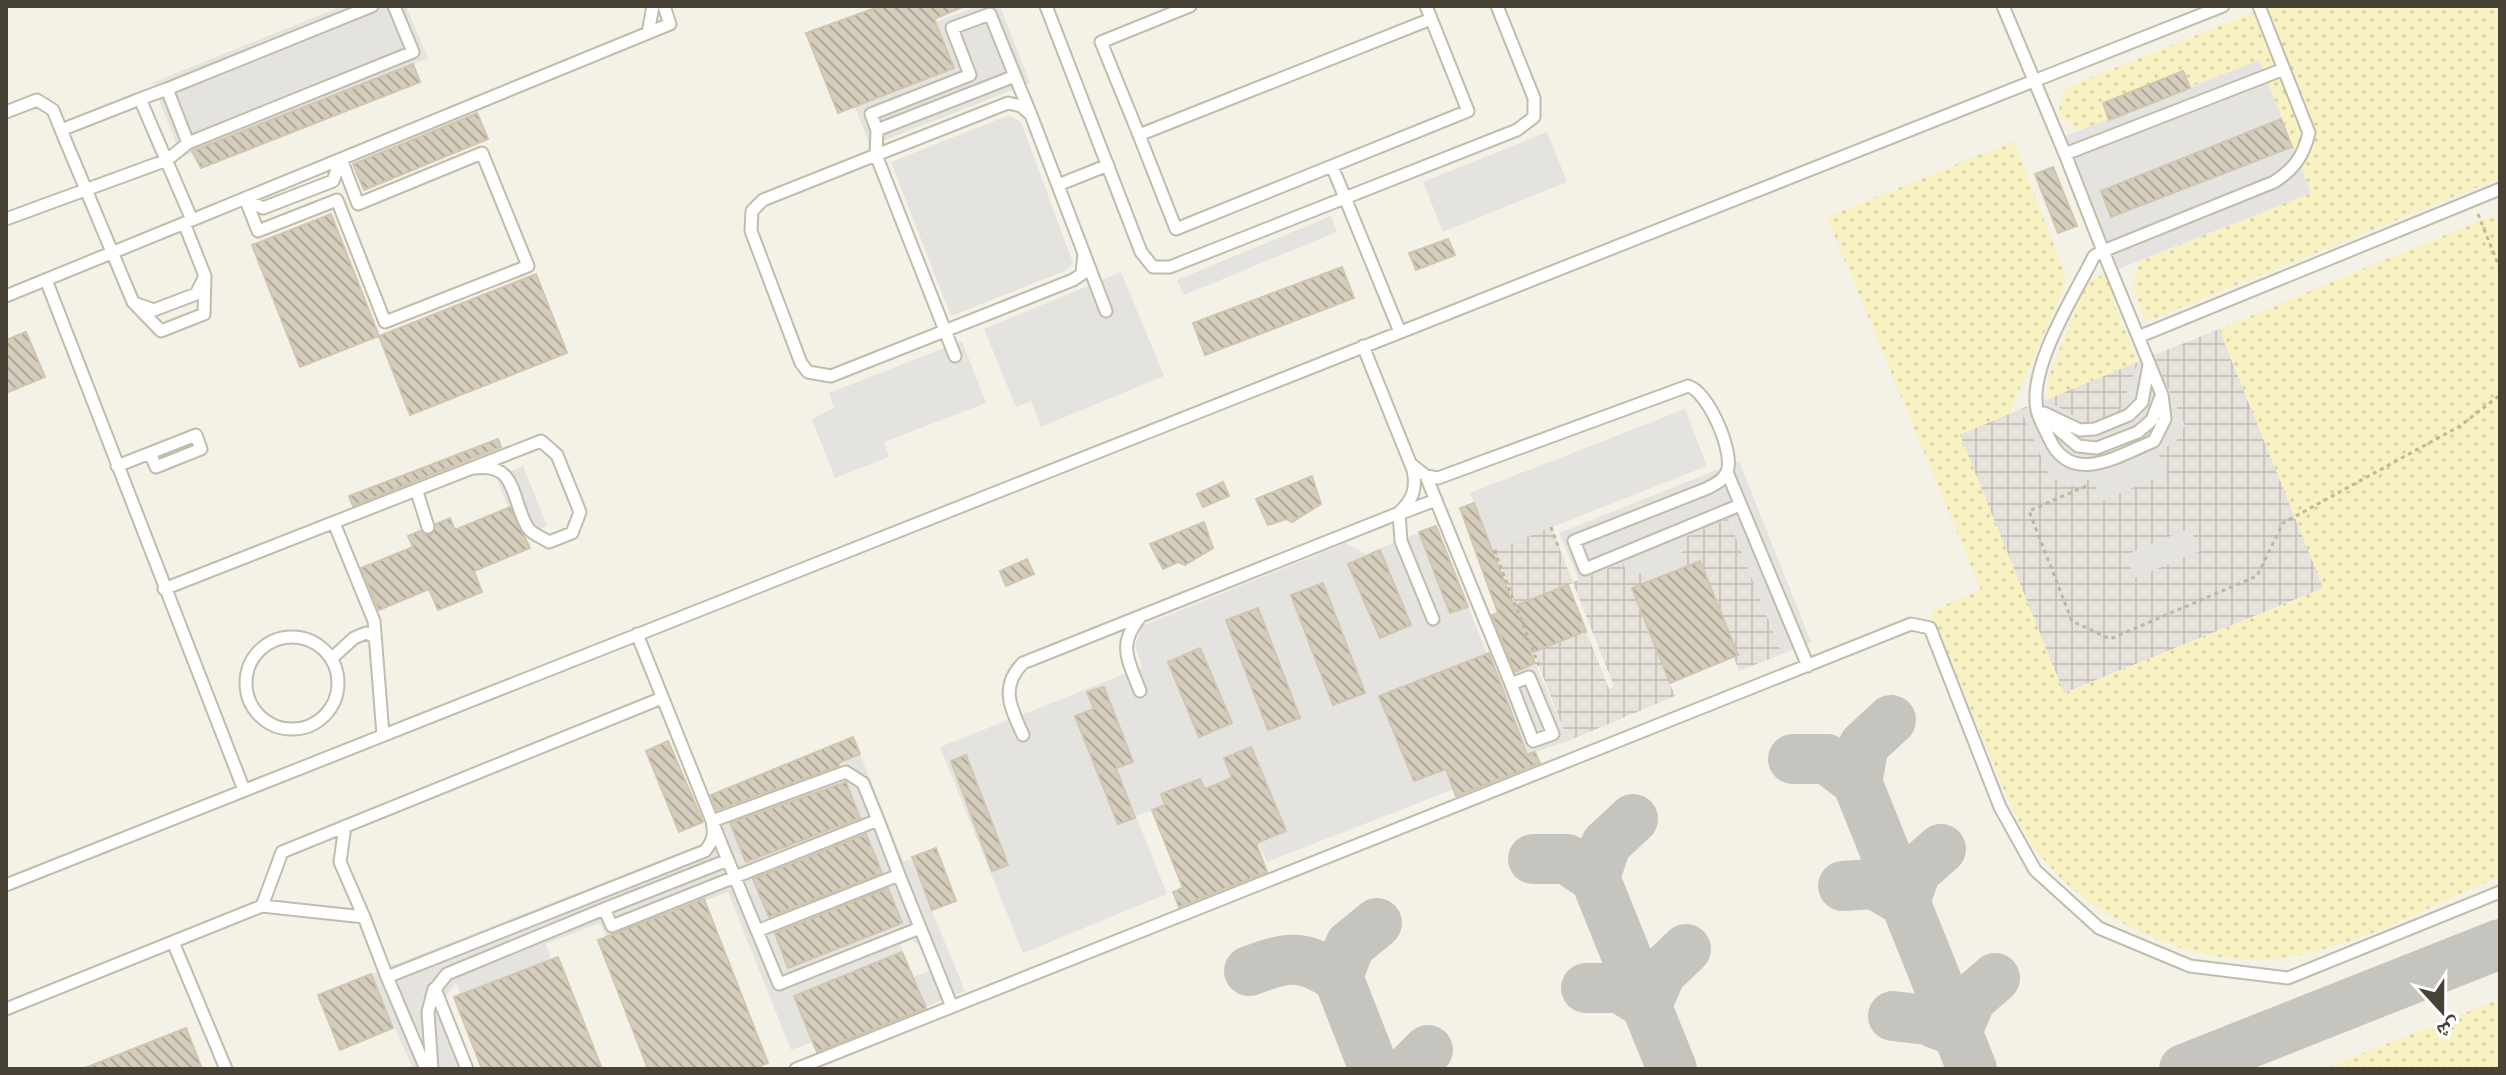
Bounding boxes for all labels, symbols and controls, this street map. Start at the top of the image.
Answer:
north arrow [2402,971,2482,1051]
text: ش [2433,1012,2464,1045]

